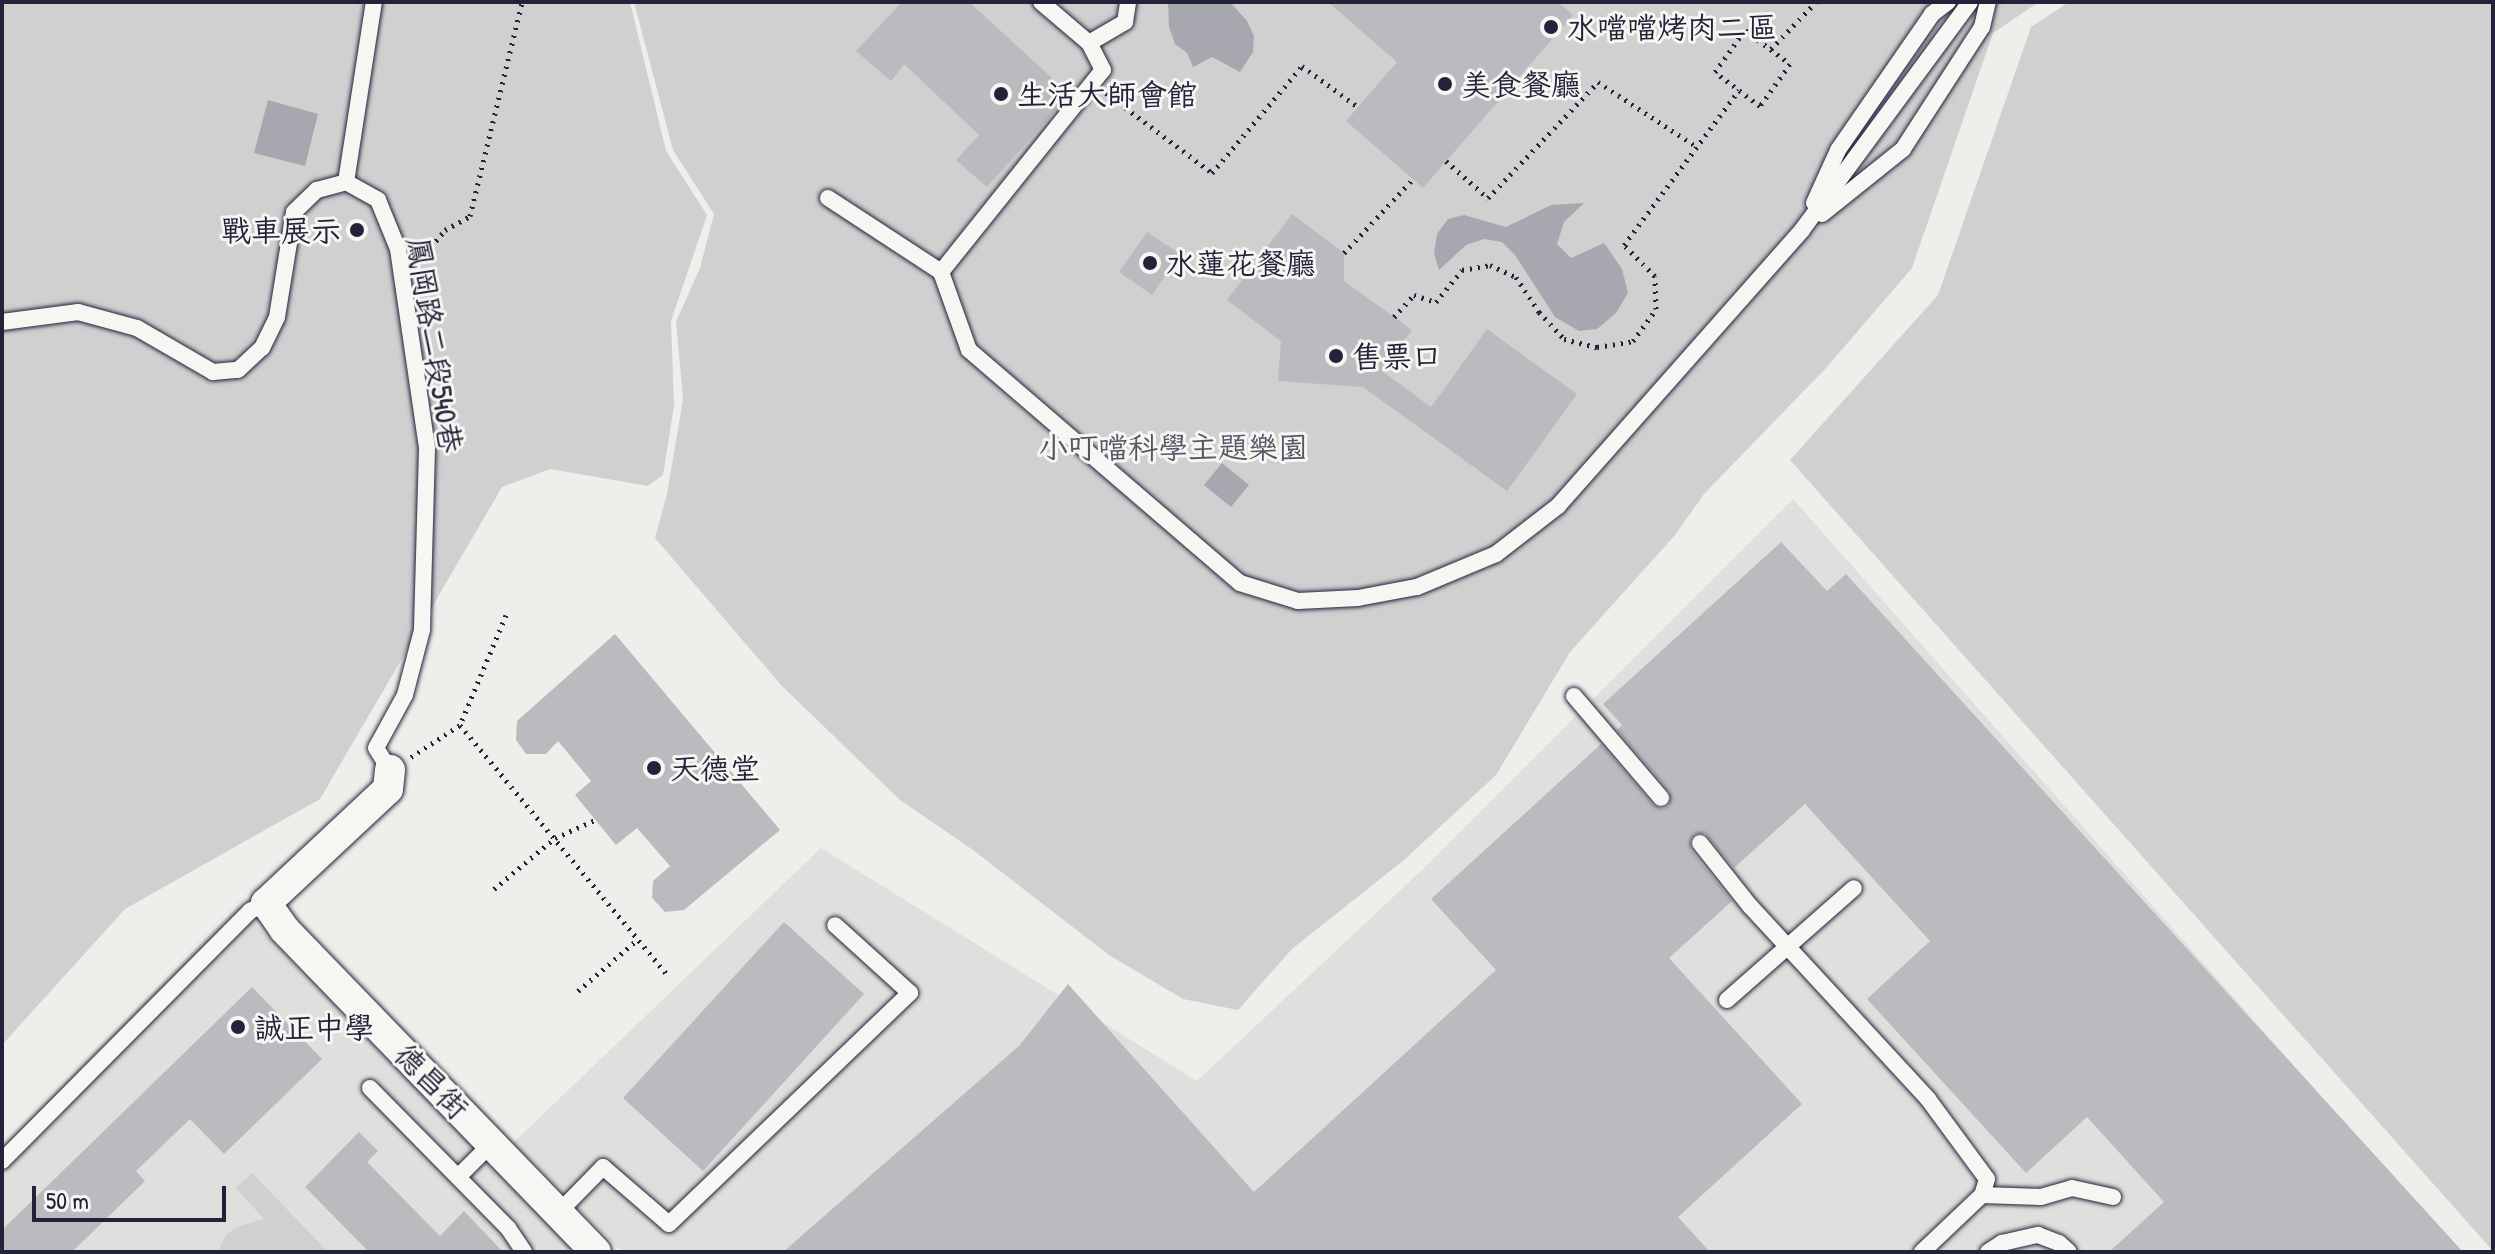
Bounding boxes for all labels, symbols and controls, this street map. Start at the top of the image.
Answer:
place label: 水噹噹烤肉二區 [1567,9,1777,45]
marker: 水噹噹烤肉二區 [1542,18,1560,36]
place label: 美食餐廳 [1461,66,1581,102]
marker: 美食餐廳 [1436,75,1454,93]
place label: 生活大師會館 [1017,76,1197,112]
marker: 生活大師會館 [992,85,1010,103]
place label: 戰車展示 [221,212,341,248]
marker: 戰車展示 [348,221,366,239]
street label: 鳳岡路二段540巷 [400,235,470,455]
place label: 水蓮花餐廳 [1166,245,1316,281]
marker: 水蓮花餐廳 [1141,254,1159,272]
place label: 售票口 [1352,338,1442,374]
marker: 售票口 [1327,347,1345,365]
park label: 小叮噹科學主題樂園 [1038,429,1308,465]
place label: 天德堂 [670,750,760,786]
marker: 天德堂 [645,759,663,777]
place label: 誠正中學 [254,1009,374,1045]
marker: 誠正中學 [229,1018,247,1036]
street label: 德昌街 [388,1036,476,1126]
scale bar [36,1170,230,1220]
text: 50 m [46,1184,89,1216]

